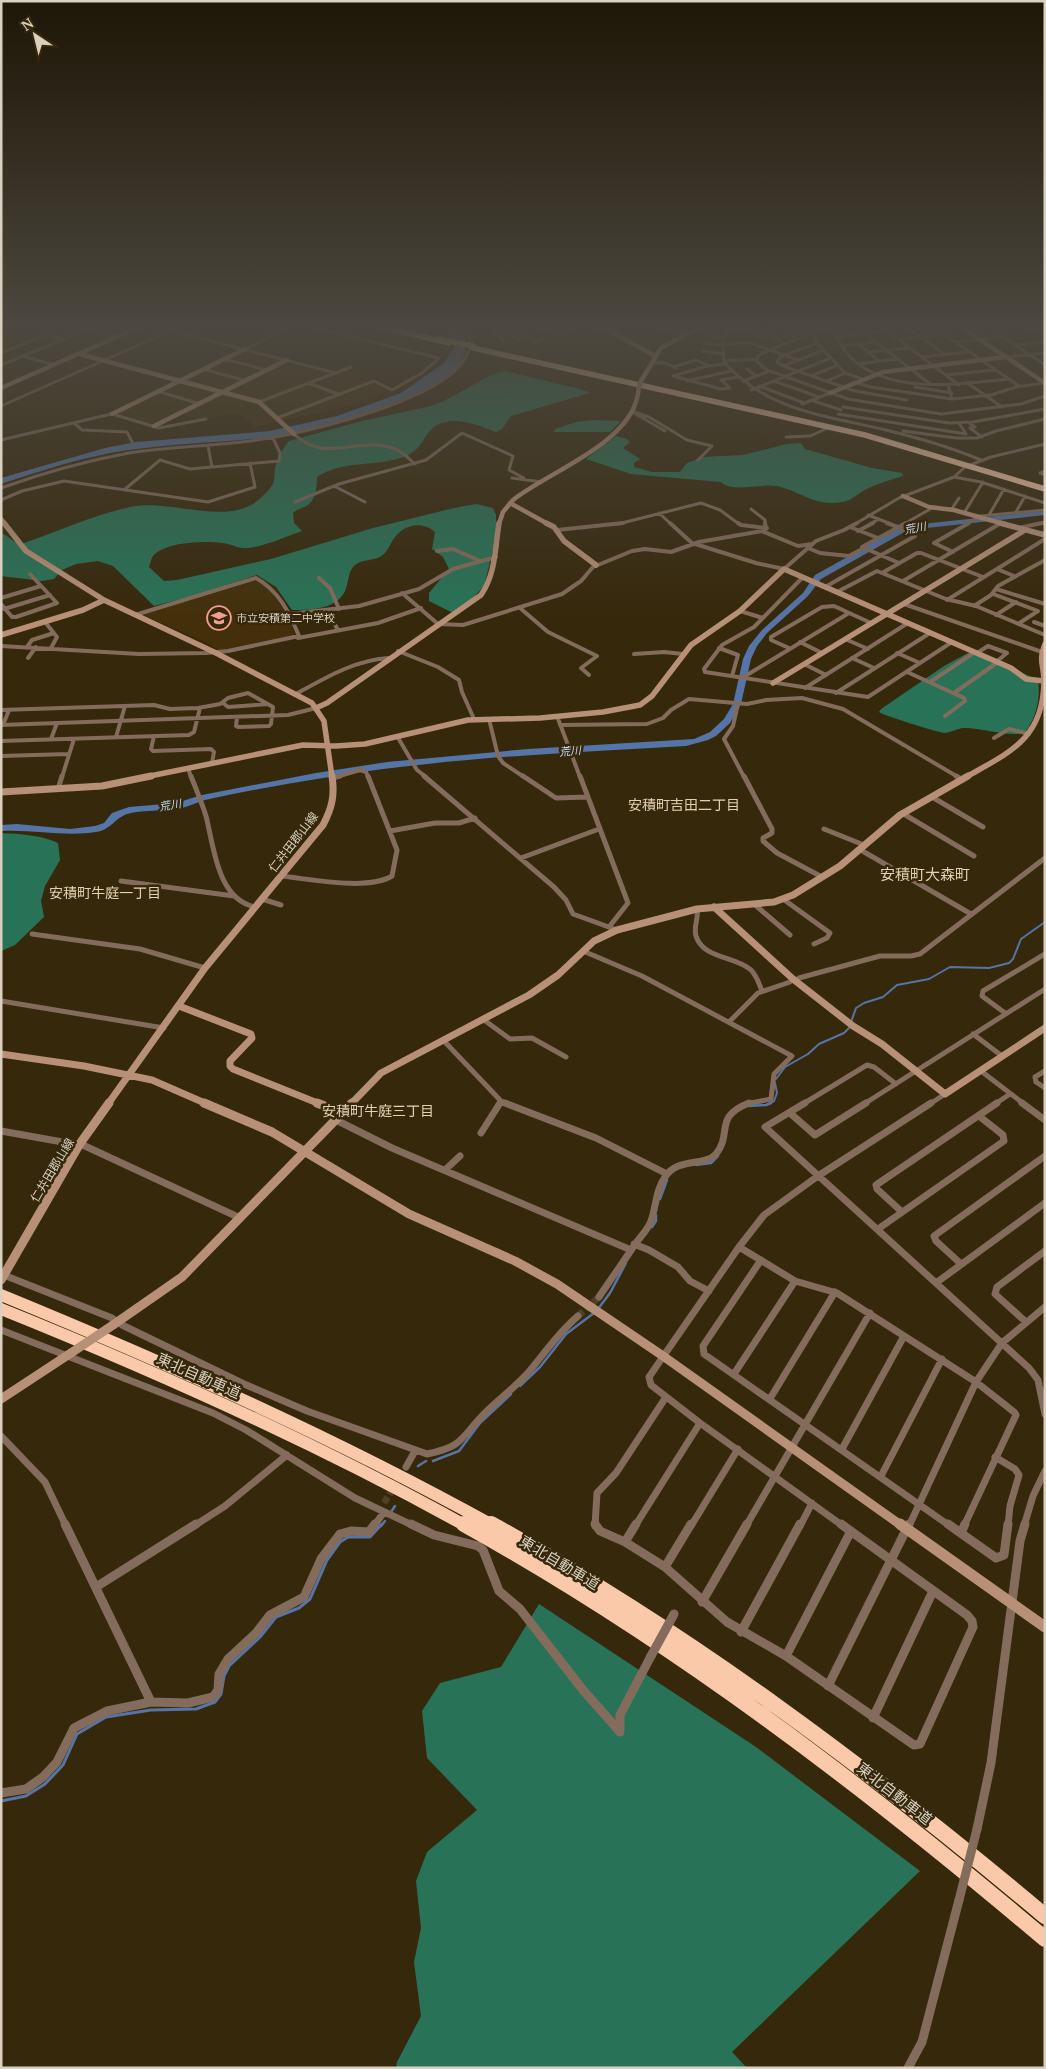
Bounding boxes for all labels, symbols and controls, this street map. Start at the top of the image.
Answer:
north arrow [10,10,60,60]
text: N [17,13,37,35]
water label: 荒川 [903,519,928,537]
school or university icon: 市立安積第二中学校 [206,605,232,631]
place label: 市立安積第二中学校 [236,611,335,625]
water label: 荒川 [558,743,583,759]
district label: 安積町吉田二丁目 [628,795,740,814]
water label: 荒川 [158,796,183,814]
street label: 仁井田郡山線 [265,809,321,875]
district label: 安積町大森町 [880,864,970,884]
district label: 安積町牛庭一丁目 [49,883,161,902]
district label: 安積町牛庭三丁目 [322,1101,434,1120]
street label: 仁井田郡山線 [27,1135,77,1205]
street label: 東北自動車道 [154,1348,244,1402]
street label: 東北自動車道 [516,1530,604,1594]
street label: 東北自動車道 [853,1757,937,1829]

